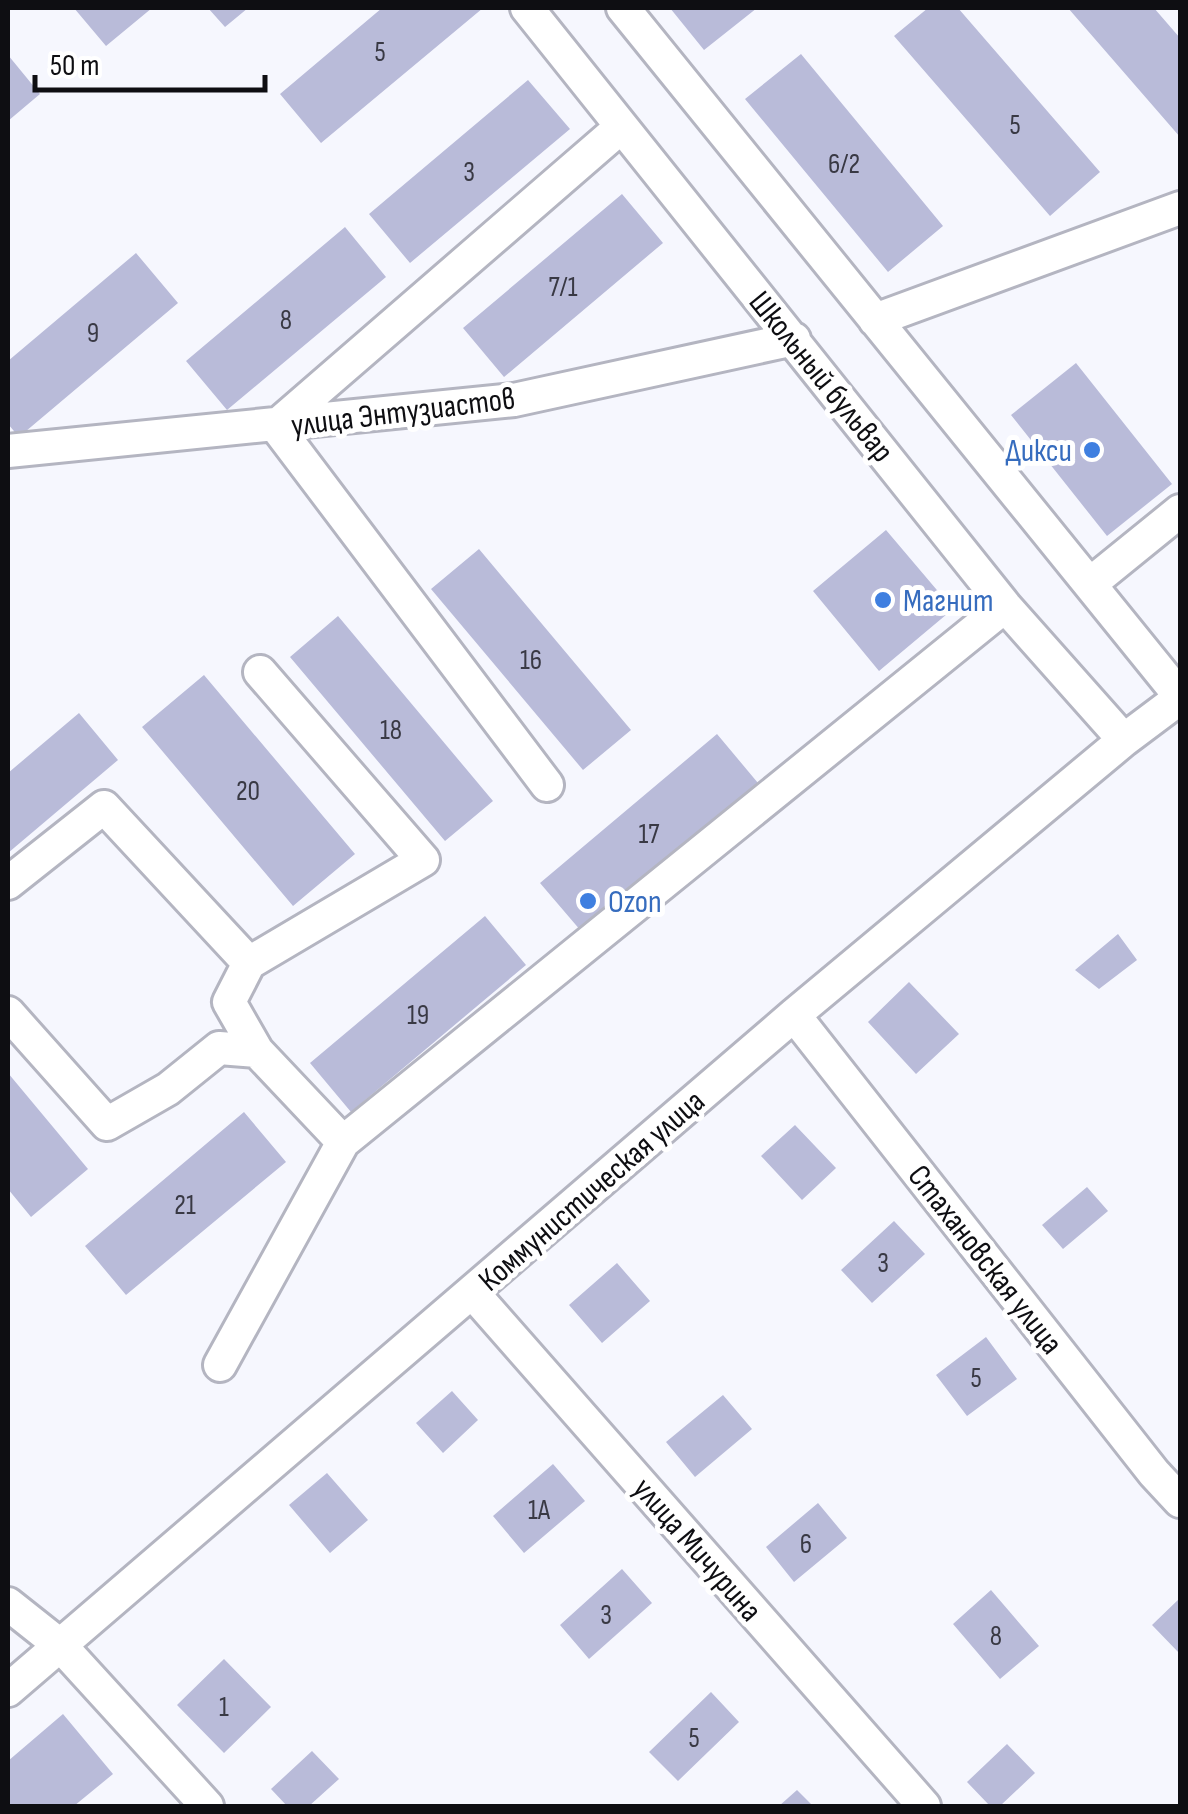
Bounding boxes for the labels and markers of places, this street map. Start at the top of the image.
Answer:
place label: Дикси [1005,432,1072,471]
marker: Дикси [1081,439,1103,461]
place label: Магнит [903,582,993,621]
marker: Магнит [872,589,894,611]
place label: Ozon [608,883,662,922]
marker: Ozon [577,890,599,912]

